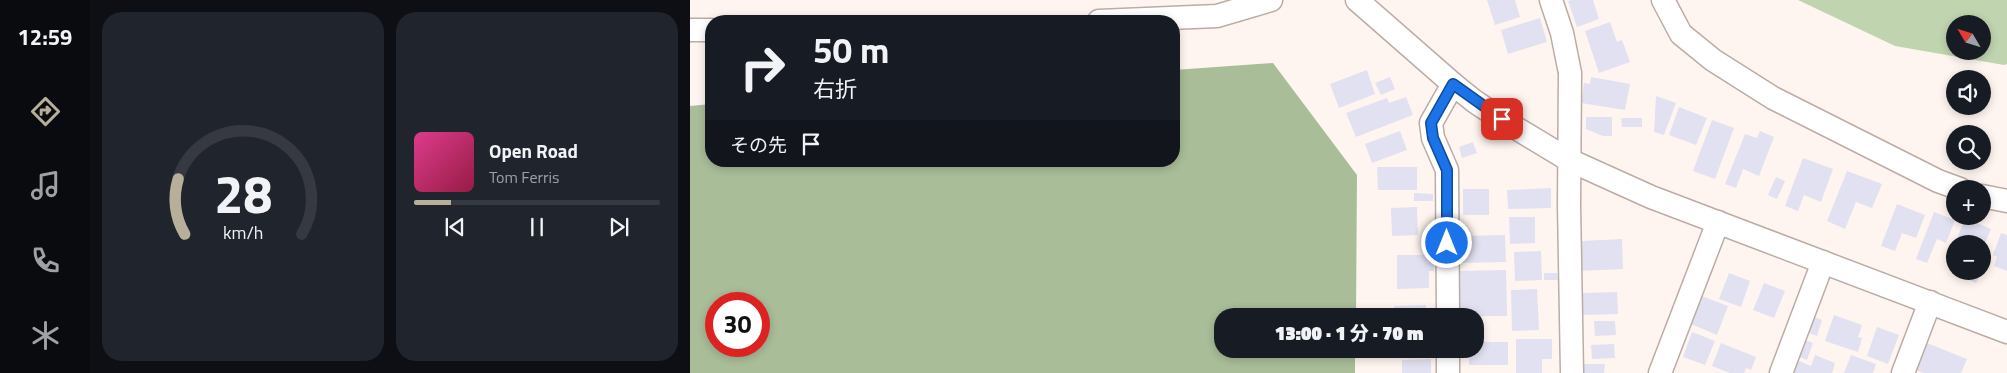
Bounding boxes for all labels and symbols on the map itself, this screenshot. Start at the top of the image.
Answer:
north arrow [1946,15,1991,60]
pin [1481,98,1523,140]
position arrow [1420,216,1472,268]
speed limit sign: 30 [705,292,770,357]

